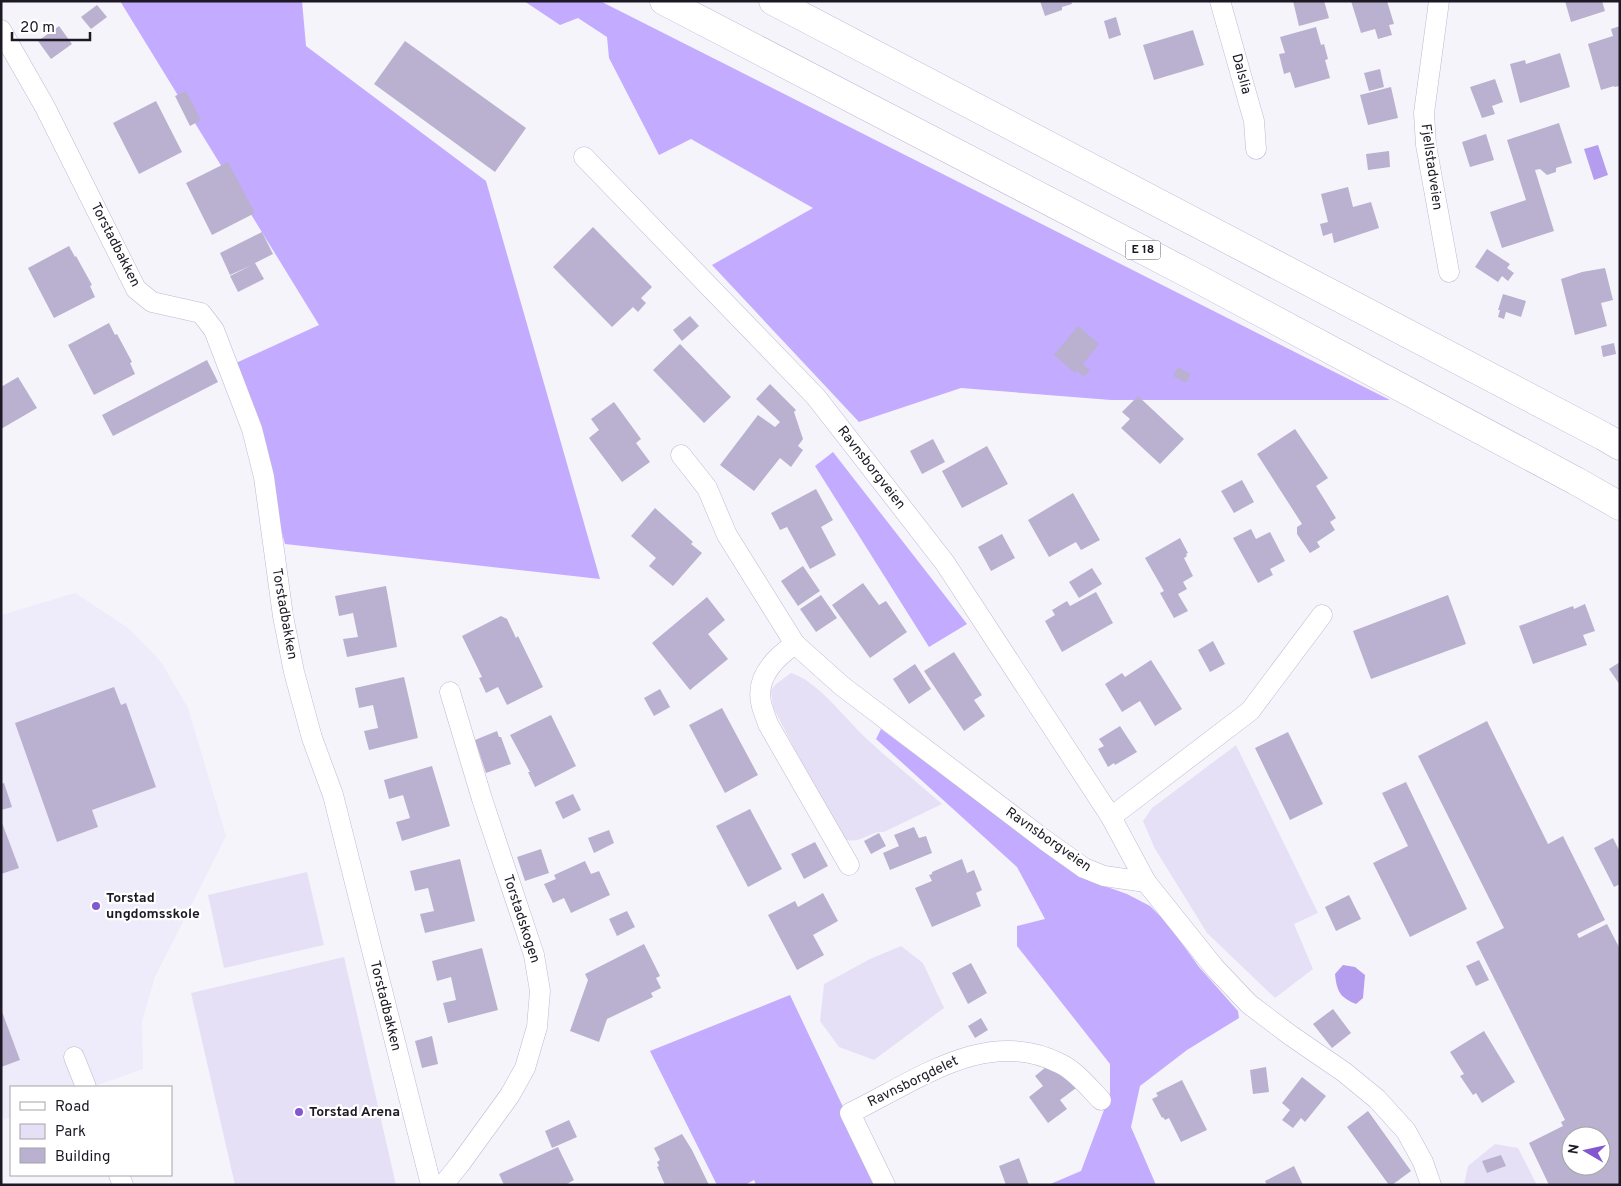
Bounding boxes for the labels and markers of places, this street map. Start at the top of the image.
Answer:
place label: Torstad ungdomsskole [106,890,200,923]
marker: Torstad ungdomsskole [90,900,102,912]
place label: Torstad Arena [309,1104,400,1121]
marker: Torstad Arena [293,1106,305,1118]

